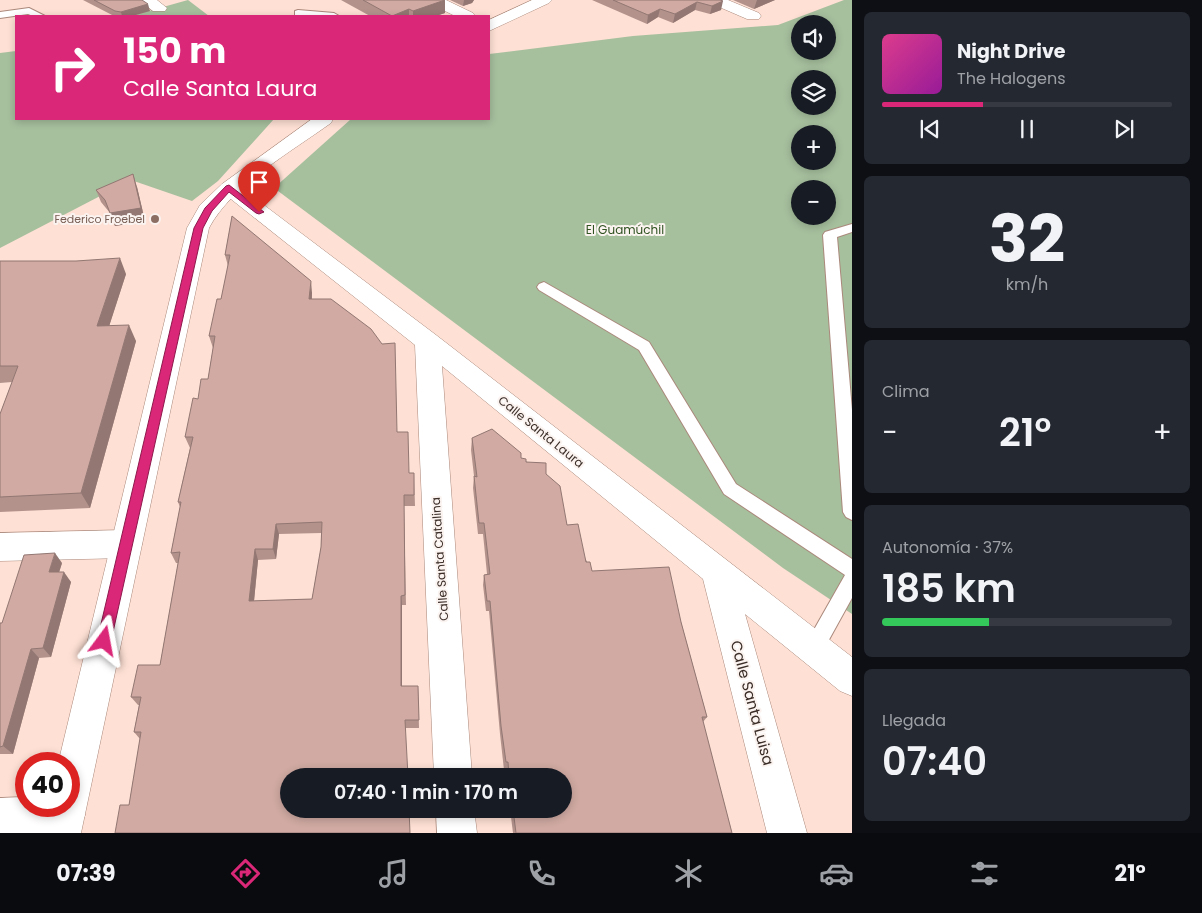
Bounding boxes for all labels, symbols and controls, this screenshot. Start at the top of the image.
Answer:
map controls [791,15,836,225]
button: sound [791,15,836,60]
text: 150 m [123,26,226,75]
icon: right [40,35,105,100]
text: Night Drive [957,38,1066,65]
text: The Halogens [957,67,1065,90]
button: layers [791,70,836,115]
text: Calle Santa Laura [123,73,317,104]
icon: previous [916,115,944,143]
icon: pause [1013,115,1041,143]
icon: next [1110,115,1138,143]
button: + [791,125,836,170]
pin [238,161,280,212]
icon: arrive [245,168,273,196]
button: − [791,180,836,225]
text: 32 [989,194,1065,285]
place label: Federico Froebel [54,211,145,227]
marker: Federico Froebel [149,213,161,225]
park label: El Guamúchil [586,221,664,238]
text: km/h [1006,273,1048,296]
text: Clima [882,380,930,403]
street label: Calle Santa Laura [495,392,588,472]
text: 21° [999,406,1051,459]
text: − [882,413,897,452]
text: + [1153,413,1172,452]
street label: Calle Santa Catalina [427,497,452,621]
text: Autonomía · 37% [882,536,1013,559]
text: 185 km [882,562,1016,615]
position arrow [77,614,129,666]
street label: Calle Santa Luisa [726,638,779,768]
text: Llegada [882,709,946,732]
text: 07:40 [882,735,987,788]
speed limit sign: 40 [15,752,80,817]
text: 07:40 · 1 min · 170 m [334,779,518,806]
icon: directions [228,856,263,891]
icon: music [376,856,411,891]
icon: phone [524,856,559,891]
icon: climate [671,856,706,891]
icon: car [819,856,854,891]
icon: filters [967,856,1002,891]
text: 07:39 [56,858,116,889]
text: 21° [1115,858,1146,889]

